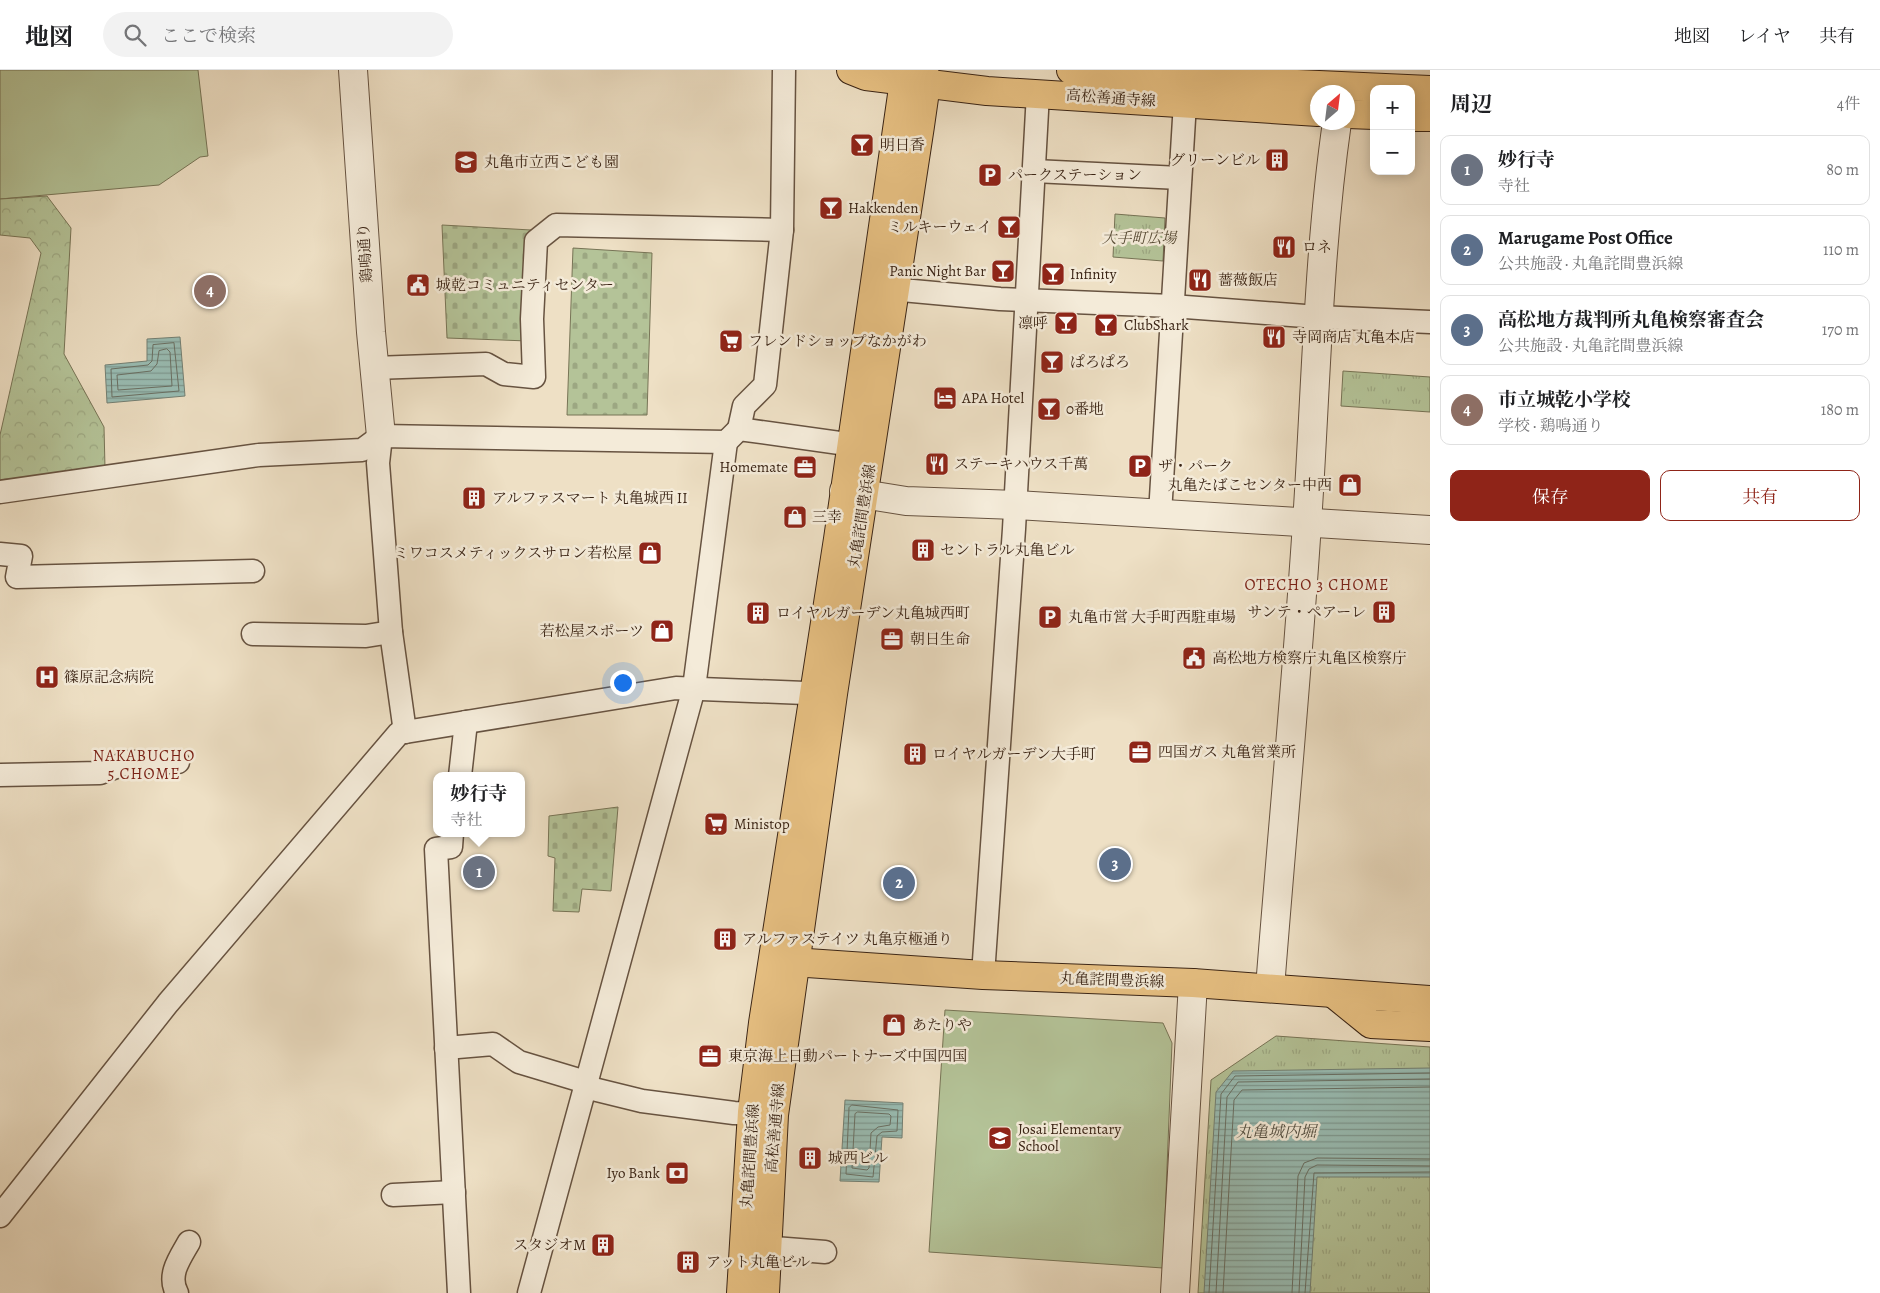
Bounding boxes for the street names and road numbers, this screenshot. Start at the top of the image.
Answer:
street label: 高松善通寺線 [1065,85,1157,111]
street label: 鶏鳴通り [353,222,377,284]
street label: 丸亀詫間豊浜線 [844,463,880,569]
street label: 丸亀詫間豊浜線 [1059,968,1165,992]
street label: 高松善通寺線 [761,1082,789,1174]
street label: 丸亀詫間豊浜線 [736,1103,764,1209]

